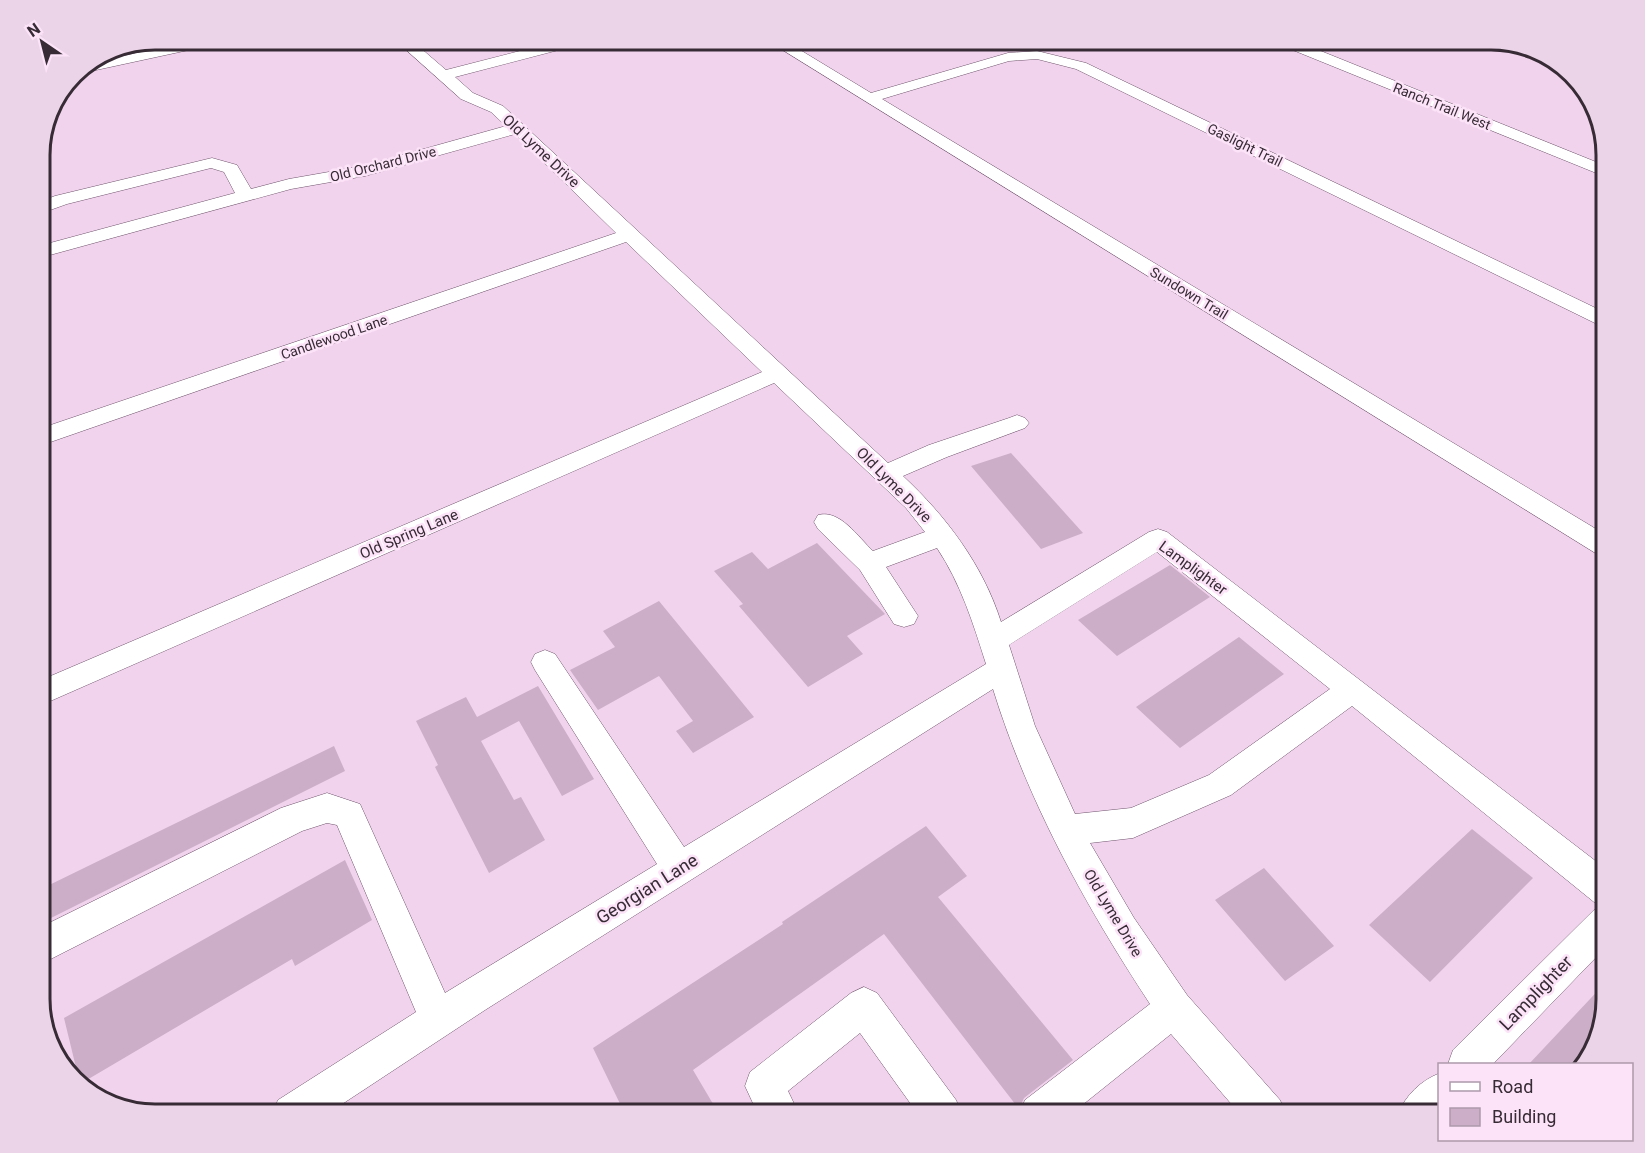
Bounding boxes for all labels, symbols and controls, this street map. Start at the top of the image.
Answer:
north arrow [12,12,72,72]
text: N [24,19,44,41]
street label: Ranch Trail West [1391,79,1494,133]
street label: Old Lyme Drive [499,111,583,191]
street label: Gaslight Trail [1205,120,1285,170]
street label: Old Orchard Drive [328,143,438,185]
street label: Sundown Trail [1147,264,1231,322]
street label: Candlewood Lane [279,311,389,363]
street label: Old Lyme Drive [853,444,935,526]
street label: Old Spring Lane [357,505,461,563]
street label: Lamplighter [1155,537,1231,599]
street label: Georgian Lane [592,849,701,928]
street label: Old Lyme Drive [1080,866,1146,960]
street label: Lamplighter [1495,951,1576,1034]
legend [1438,1063,1633,1141]
text: Road [1492,1076,1533,1097]
text: Building [1492,1106,1556,1127]

